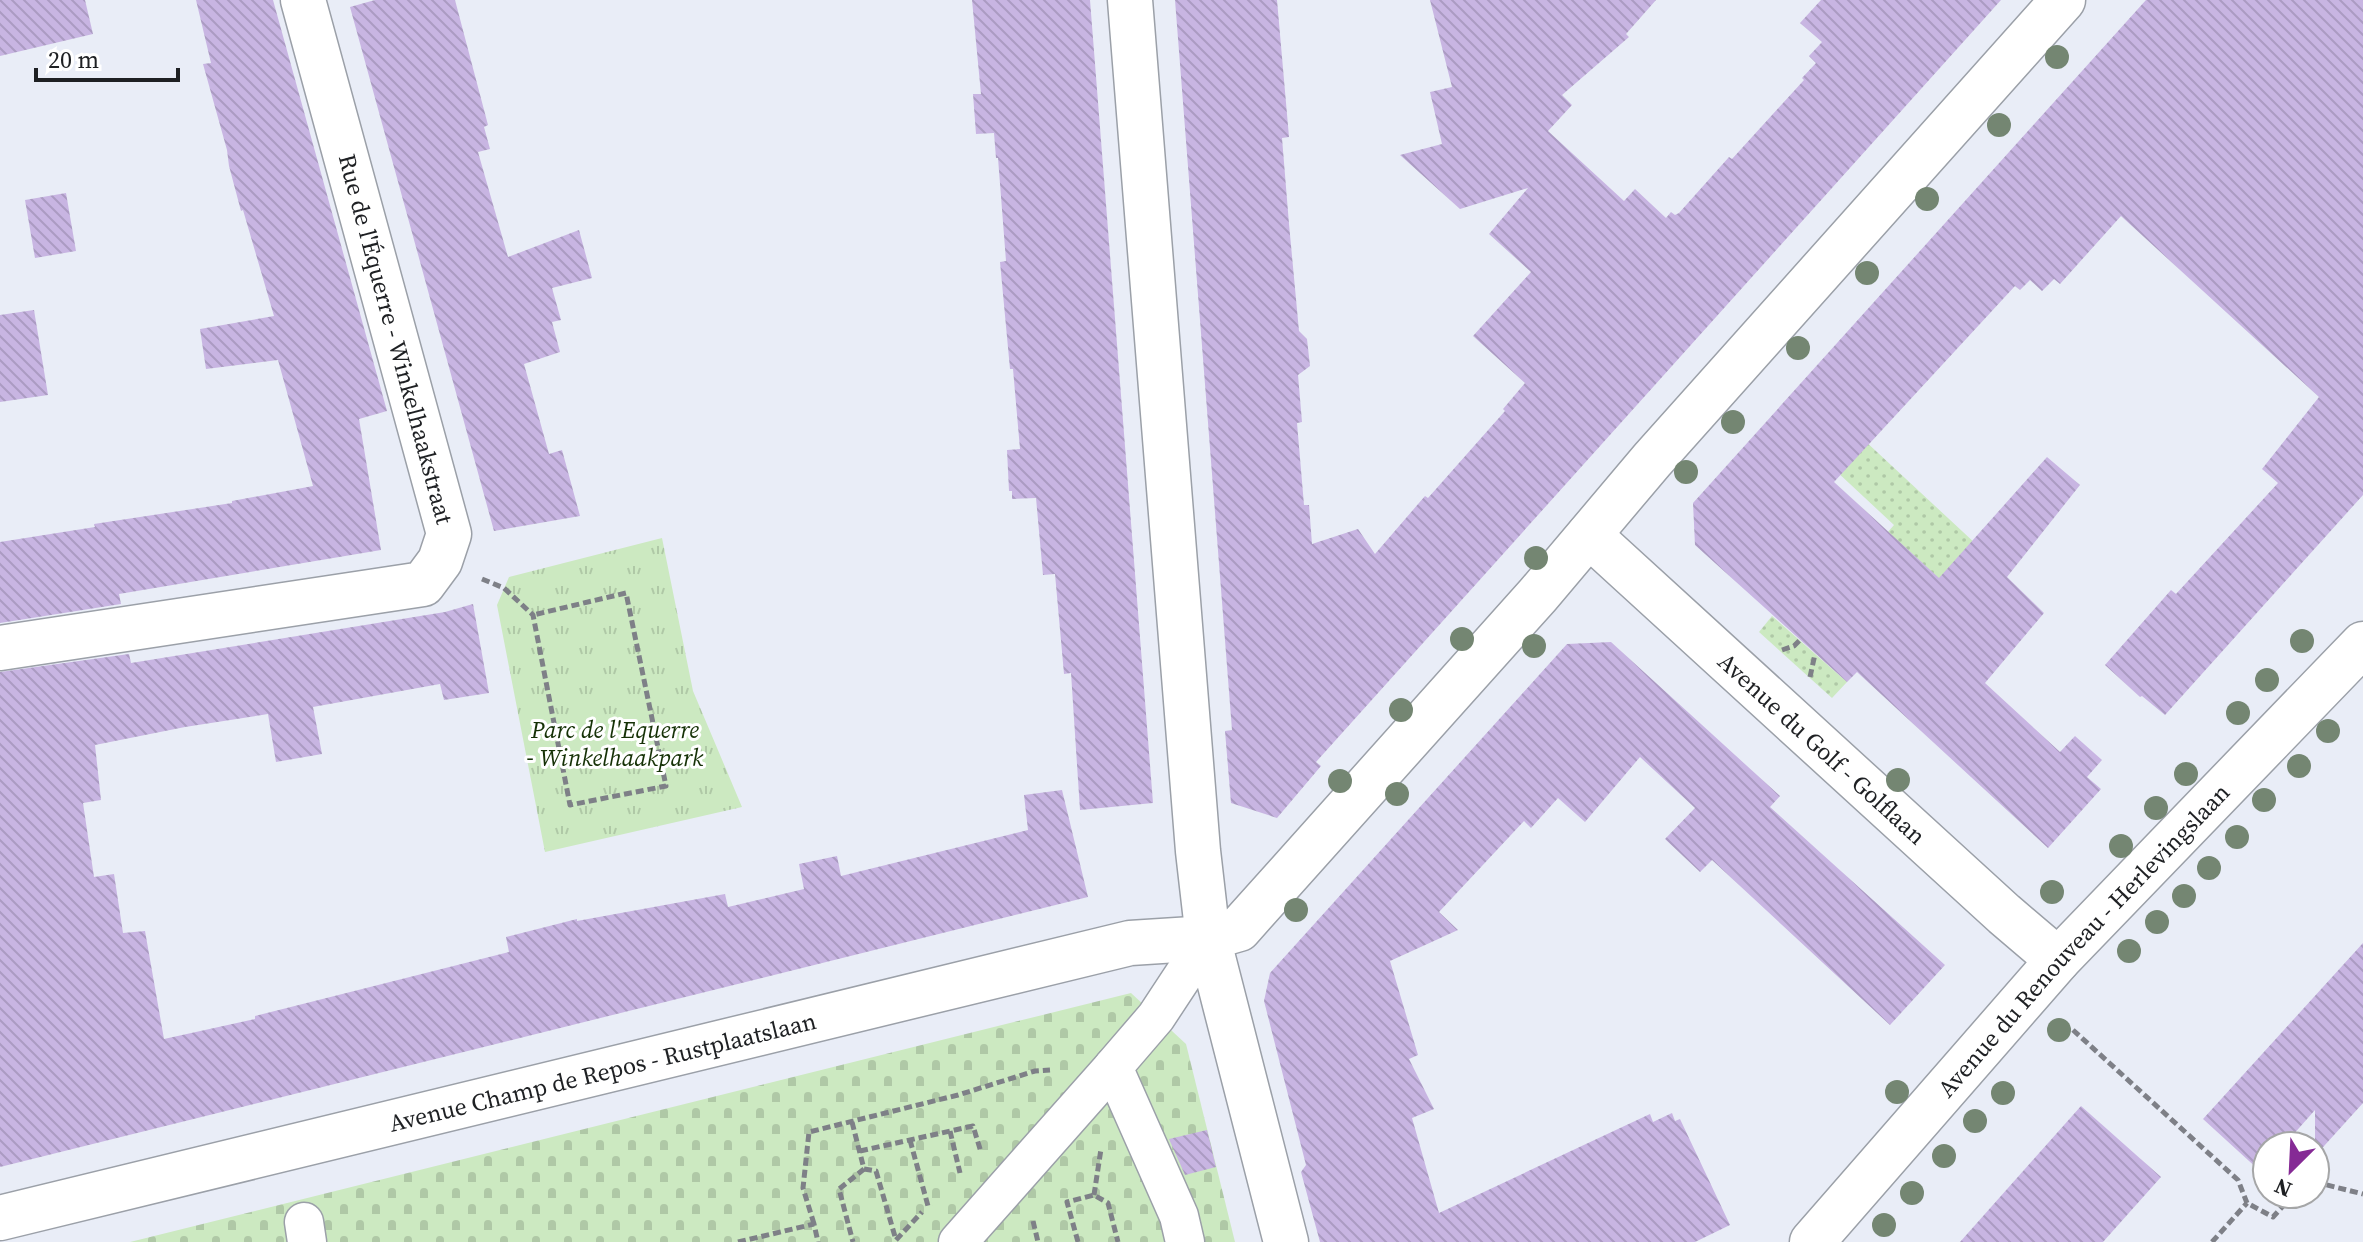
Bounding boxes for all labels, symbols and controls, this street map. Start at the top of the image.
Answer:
scale bar [36,32,178,82]
text: 20 m [48,43,99,76]
street label: Rue de l'Équerre - Winkelhaakstraat [331,150,461,528]
street label: Avenue du Golf - Golflaan [1711,645,1933,852]
park label: Parc de l'Equerre - Winkelhaakpark [527,713,704,774]
street label: Avenue du Renouveau - Herlevingslaan [1930,776,2237,1104]
street label: Avenue Champ de Repos - Rustplaatslaan [385,1003,819,1139]
north arrow [2251,1130,2331,1210]
text: N [2269,1171,2296,1205]

